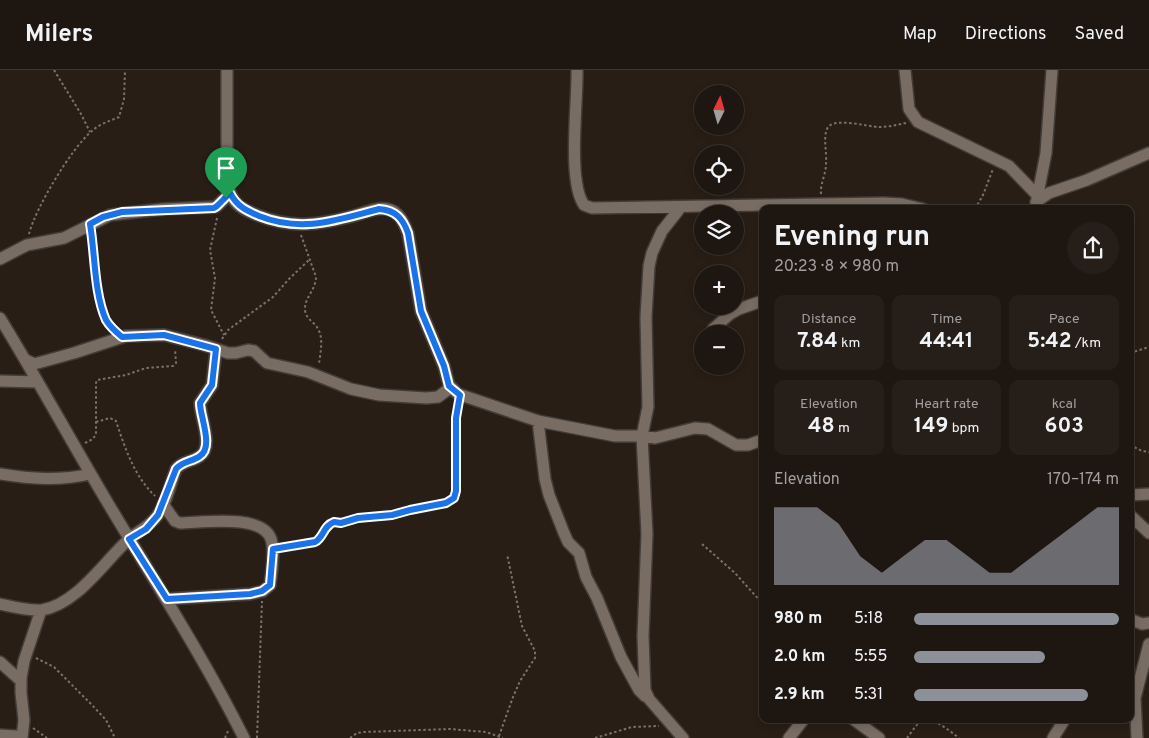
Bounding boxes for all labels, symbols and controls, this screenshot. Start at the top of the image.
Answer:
text: Milers [25,20,93,50]
text: Map [903,23,937,46]
text: Directions [965,23,1047,46]
text: Saved [1075,23,1124,46]
north arrow [694,85,744,135]
map controls [694,85,744,375]
button: locate [694,145,744,195]
pin [205,147,247,198]
icon: arrive [212,154,240,182]
button: layers [694,205,744,255]
text: Evening run [774,220,930,256]
button: share [1067,222,1119,274]
text: 20:23 · 8 × 980 m [774,257,899,277]
button: + [694,265,744,315]
text: Distance [801,311,856,328]
text: Time [931,311,962,328]
text: Pace [1049,311,1080,328]
button: − [694,325,744,375]
text: 7.84 [797,328,838,355]
text: 44:41 [920,328,973,355]
text: 5:42 [1027,328,1072,355]
text: km [838,335,860,352]
text: /km [1072,335,1101,352]
text: Elevation [800,396,858,413]
text: Heart rate [914,396,979,413]
text: kcal [1052,396,1077,413]
text: 48 [808,413,835,440]
text: 149 [914,413,949,440]
text: 603 [1045,413,1084,440]
text: m [835,420,850,437]
text: bpm [949,420,979,437]
text: Elevation [774,470,840,490]
text: 170–174 m [1047,470,1119,490]
text: 980 m [774,609,822,629]
text: 5:18 [854,609,883,629]
text: 2.0 km [774,647,825,667]
text: 5:55 [854,647,887,667]
text: 2.9 km [774,685,825,705]
text: 5:31 [854,685,883,705]

